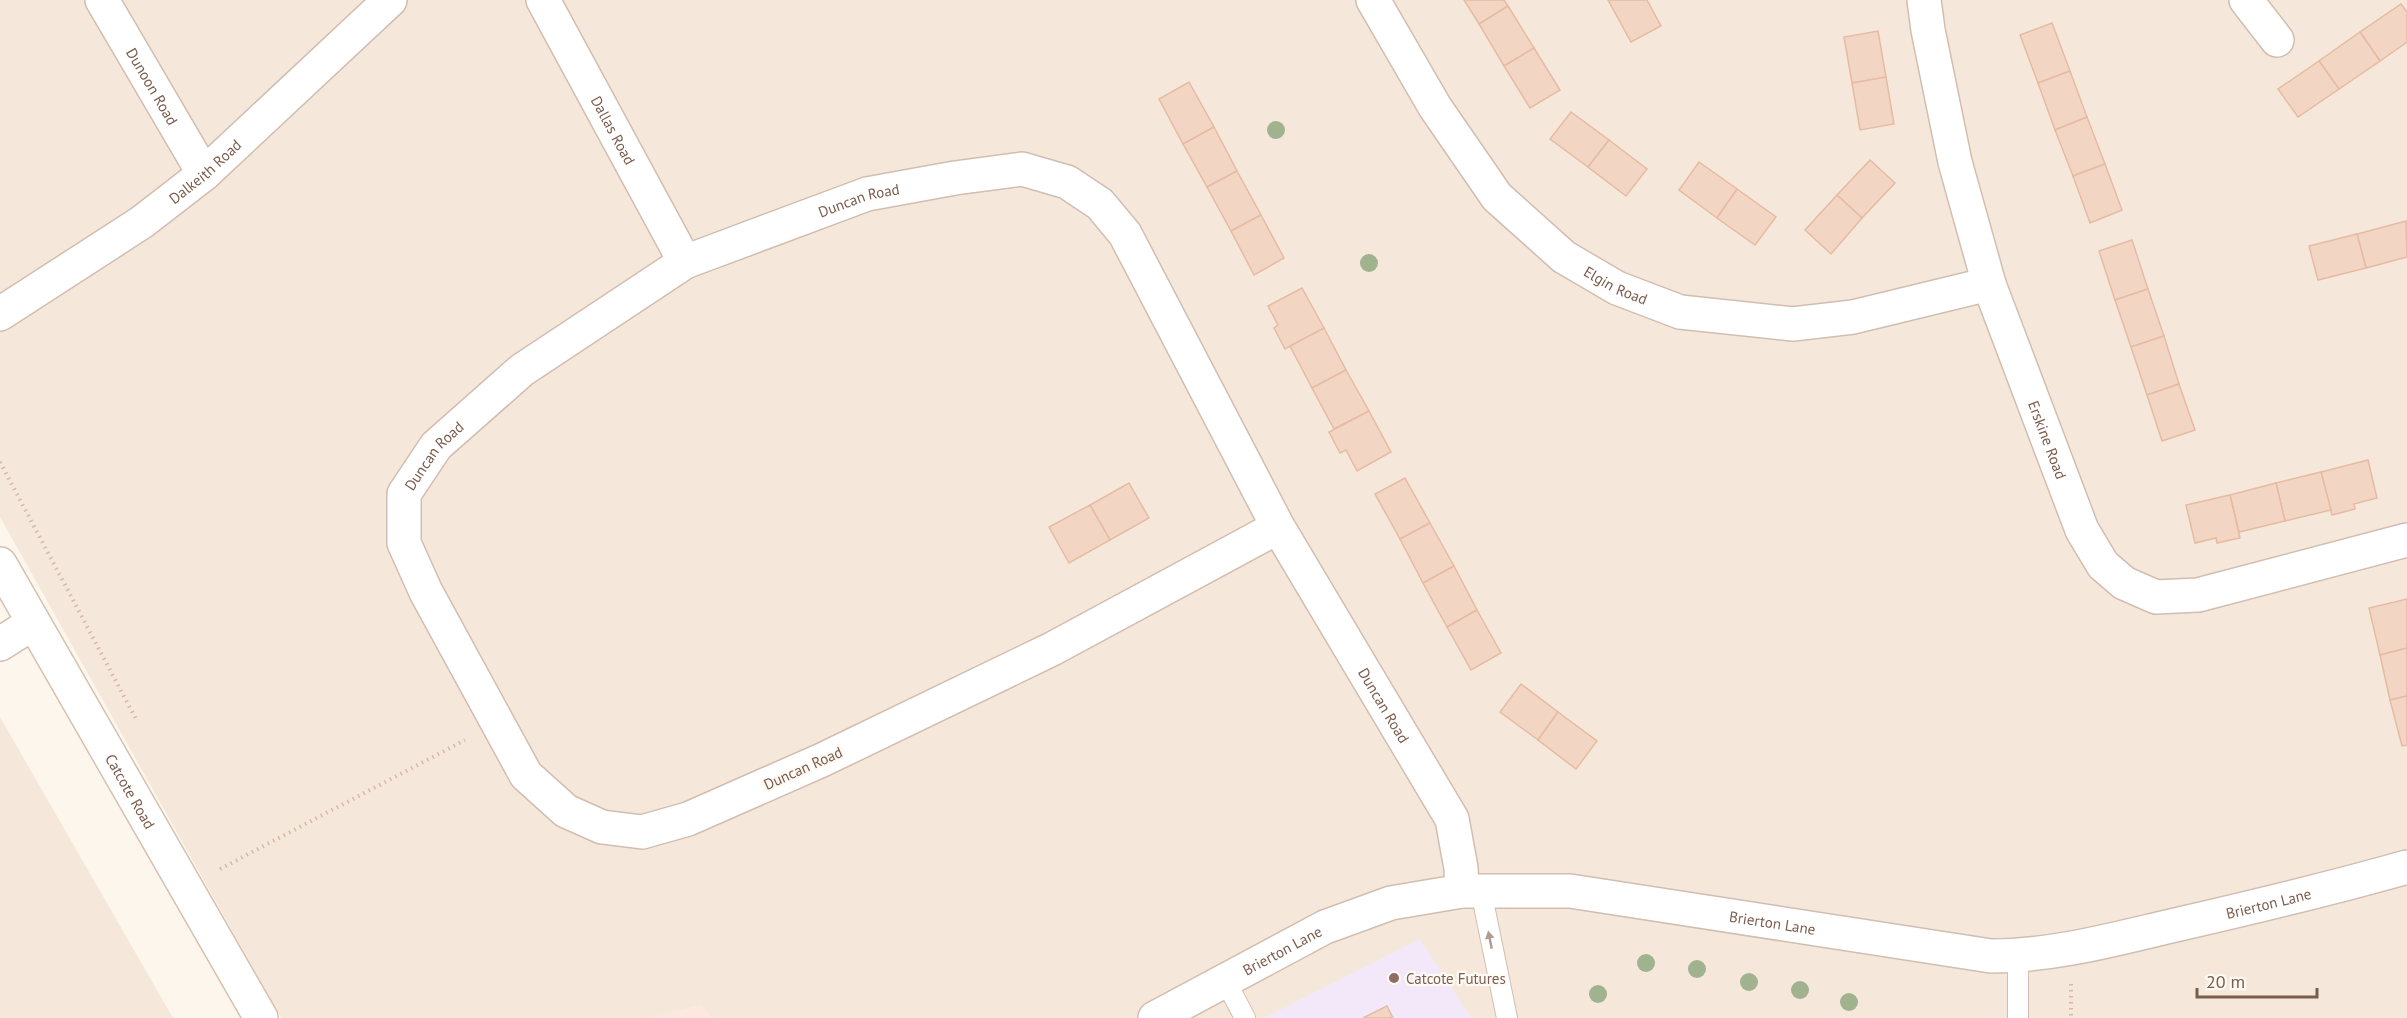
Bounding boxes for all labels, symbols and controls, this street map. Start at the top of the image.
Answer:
street label: Dunoon Road [123,44,183,128]
street label: Dallas Road [587,92,640,168]
street label: Dalkeith Road [165,135,245,207]
street label: Duncan Road [815,179,901,221]
street label: Elgin Road [1581,261,1650,308]
street label: Erskine Road [2024,398,2071,481]
street label: Duncan Road [400,417,467,494]
street label: Duncan Road [1354,664,1414,746]
street label: Duncan Road [761,742,845,794]
street label: Catcote Road [102,750,160,832]
street label: Brierton Lane [2224,883,2313,923]
street label: Brierton Lane [1728,906,1817,938]
street label: Brierton Lane [1239,921,1325,979]
one-way arrow [1485,931,1494,950]
scale bar [2197,961,2317,999]
place label: Catcote Futures [1406,969,1506,988]
text: 20 m [2206,970,2245,993]
marker: Catcote Futures [1387,971,1401,985]

